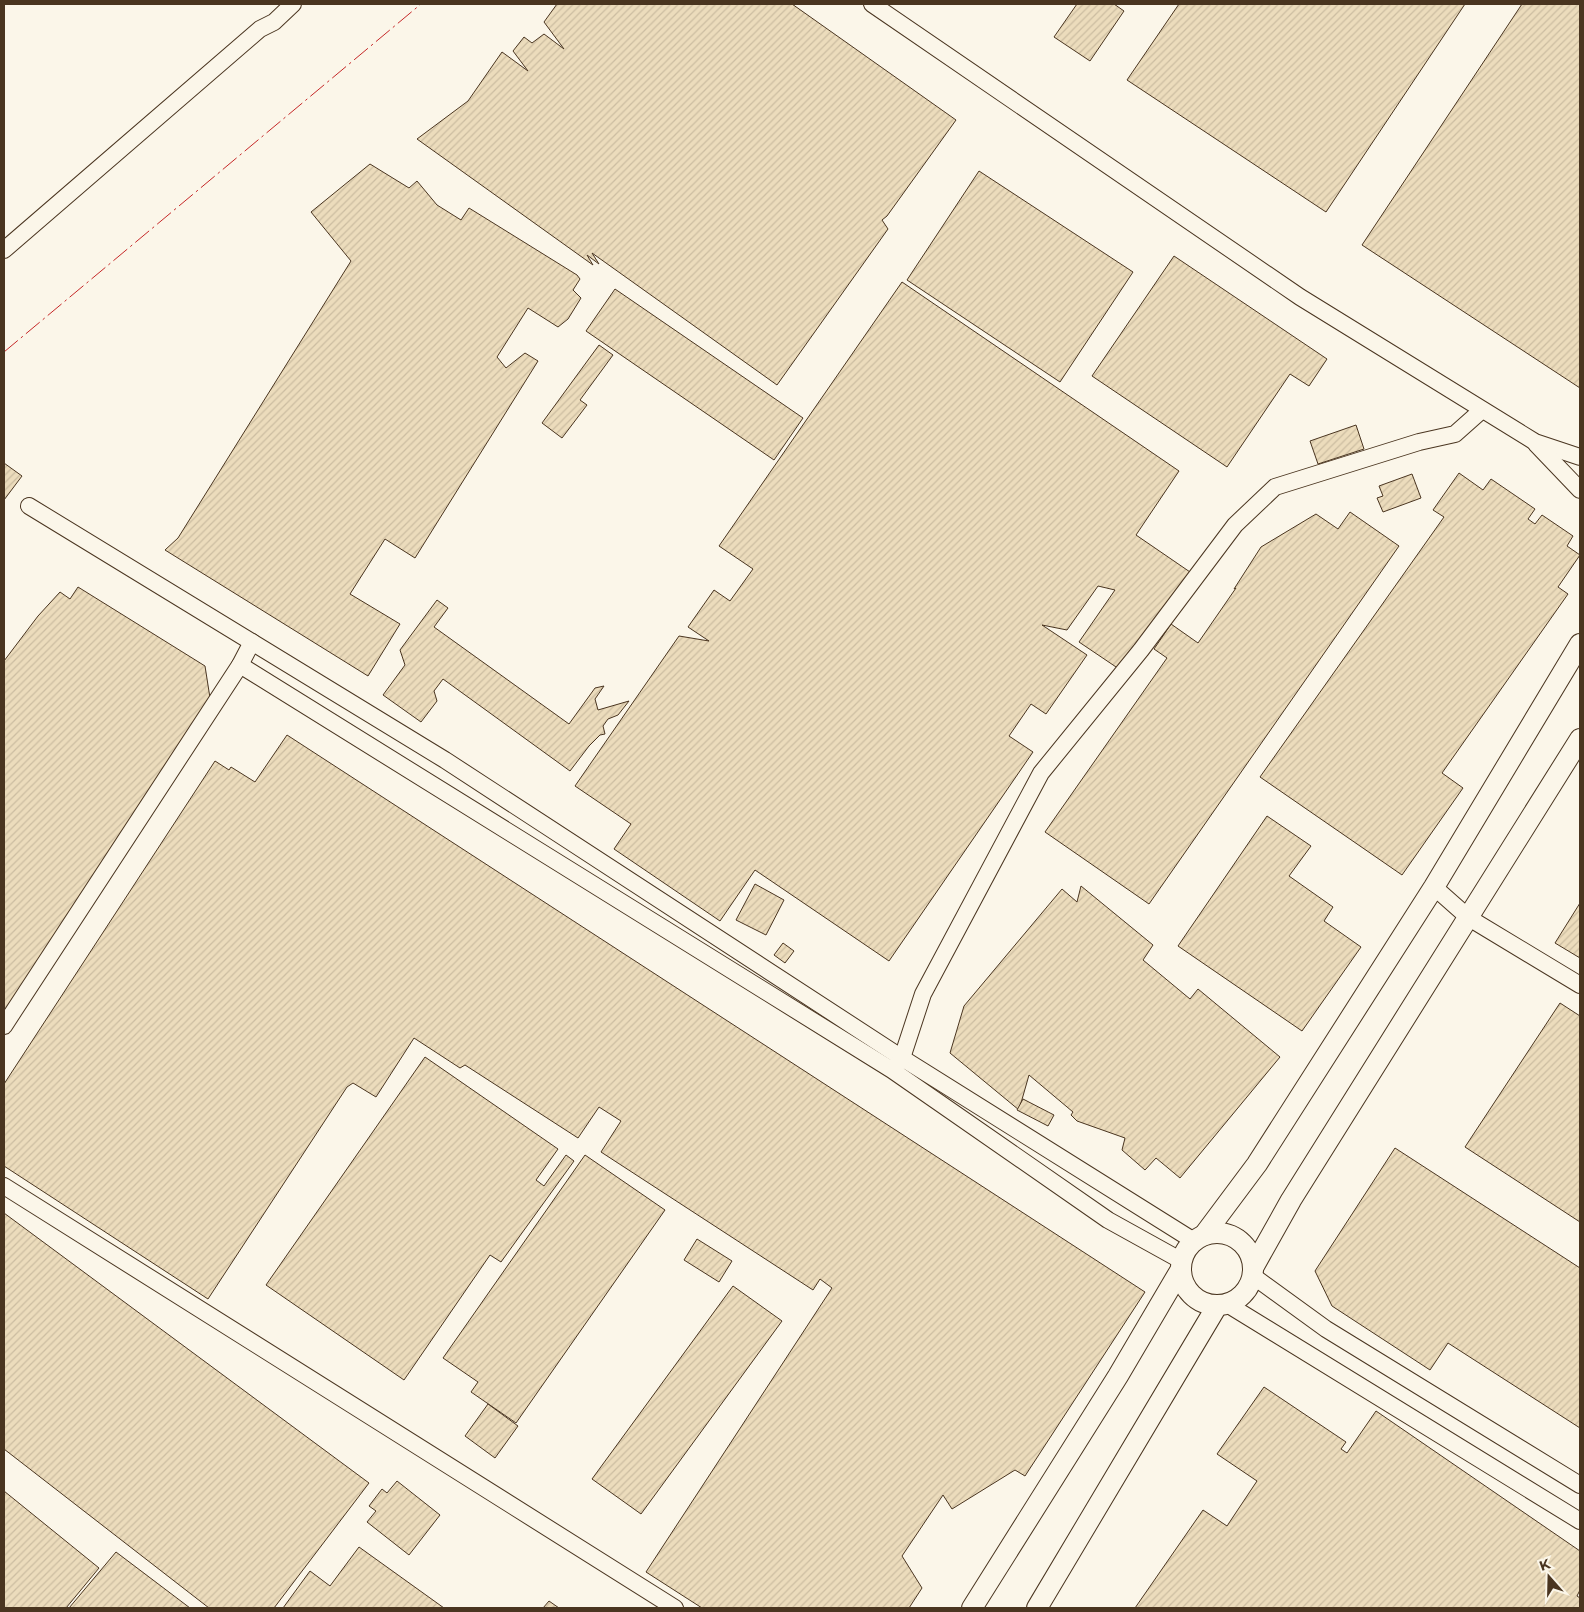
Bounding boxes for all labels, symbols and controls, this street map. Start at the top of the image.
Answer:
north arrow [1524,1552,1574,1602]
text: K [1537,1554,1553,1575]

